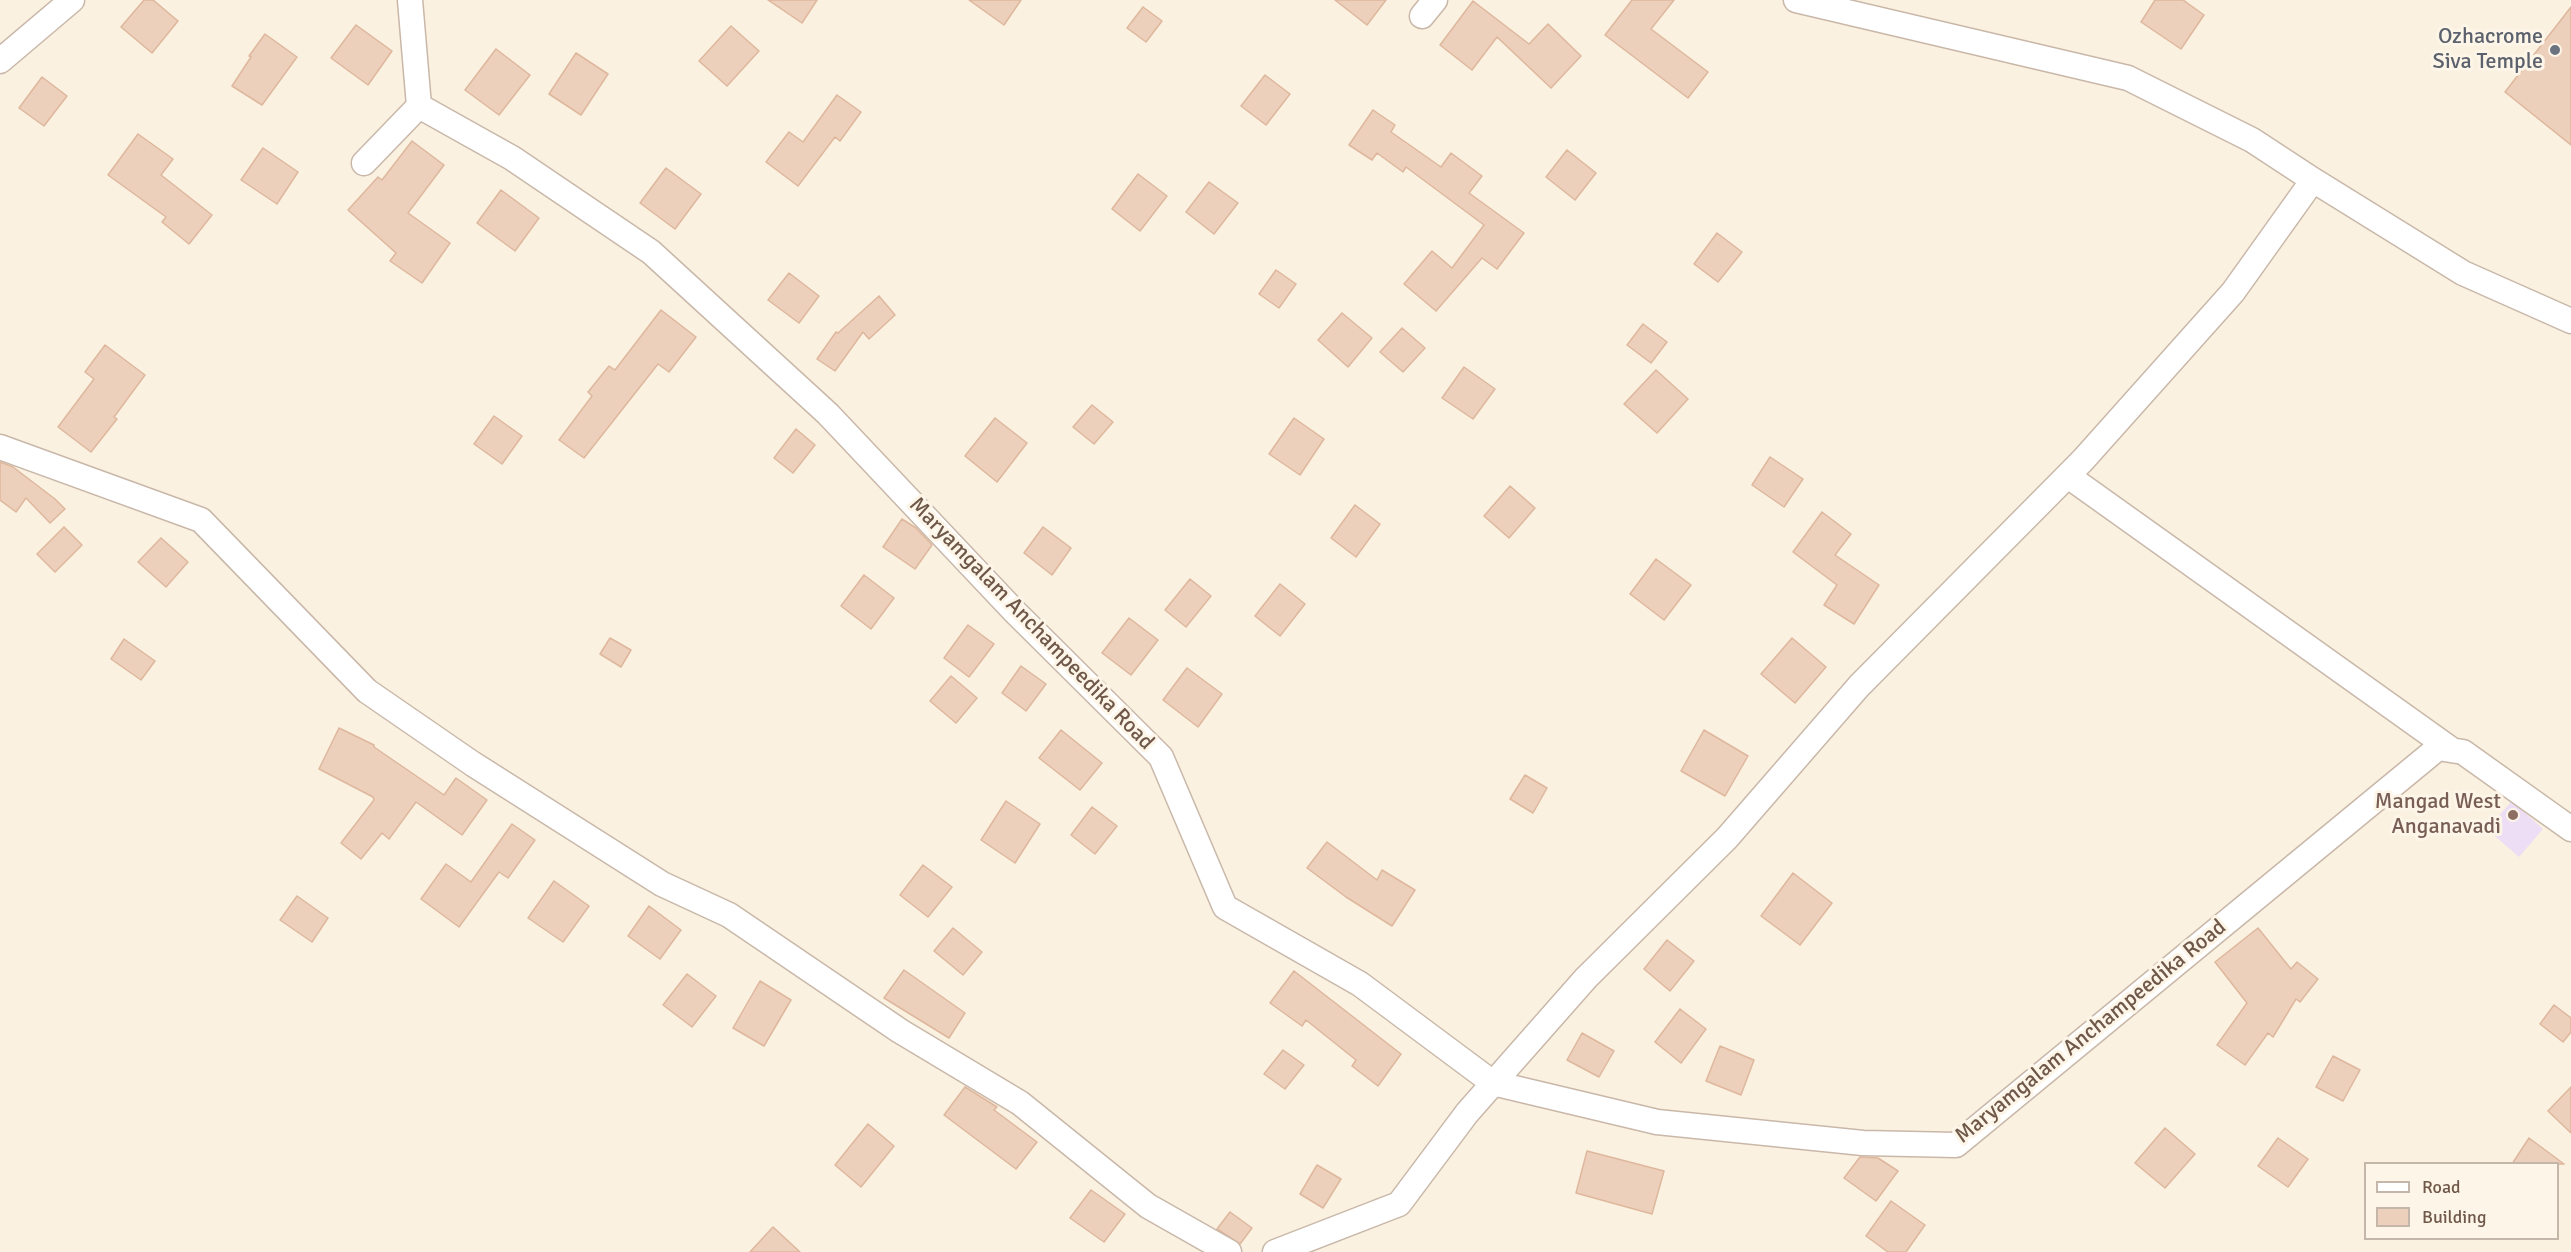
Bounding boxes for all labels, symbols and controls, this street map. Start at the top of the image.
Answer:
place label: Ozhacrome Siva Temple [2433,24,2543,76]
marker: Ozhacrome Siva Temple [2548,43,2562,57]
street label: Maryamgalam Anchampeedika Road [903,492,1159,756]
place label: Mangad West Anganavadi [2375,789,2501,840]
marker: Mangad West Anganavadi [2506,808,2520,822]
street label: Maryamgalam Anchampeedika Road [1950,914,2232,1150]
legend [2364,1162,2559,1240]
text: Road [2422,1176,2461,1198]
text: Building [2422,1206,2486,1228]

